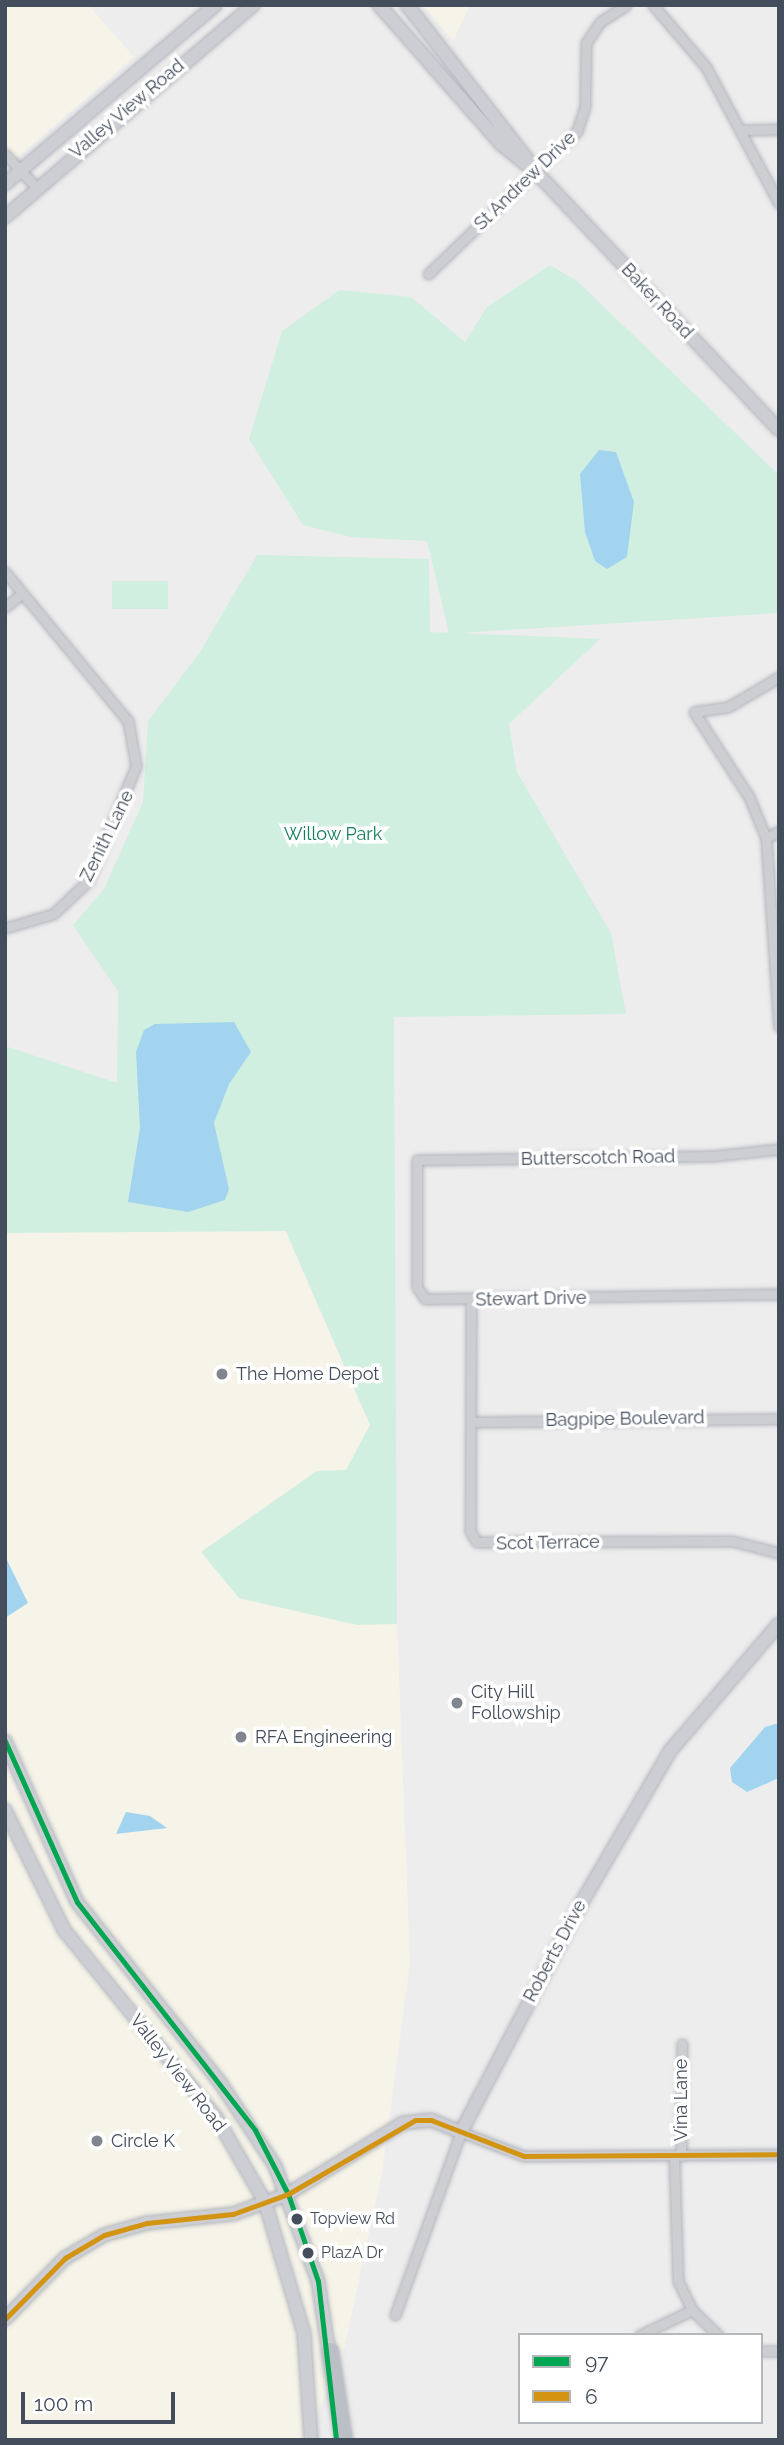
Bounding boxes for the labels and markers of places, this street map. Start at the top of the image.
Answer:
place label: The Home Depot [236,1363,379,1385]
marker: The Home Depot [214,1366,230,1382]
place label: City Hill Followship [471,1682,561,1724]
marker: City Hill Followship [449,1695,465,1711]
place label: RFA Engineering [255,1726,393,1748]
marker: RFA Engineering [233,1729,249,1745]
place label: Circle K [111,2130,175,2152]
marker: Circle K [89,2133,105,2149]
place label: Topview Rd [310,2209,395,2229]
marker: Topview Rd [290,2212,304,2226]
place label: PlazA Dr [321,2243,384,2263]
marker: PlazA Dr [301,2246,315,2260]

